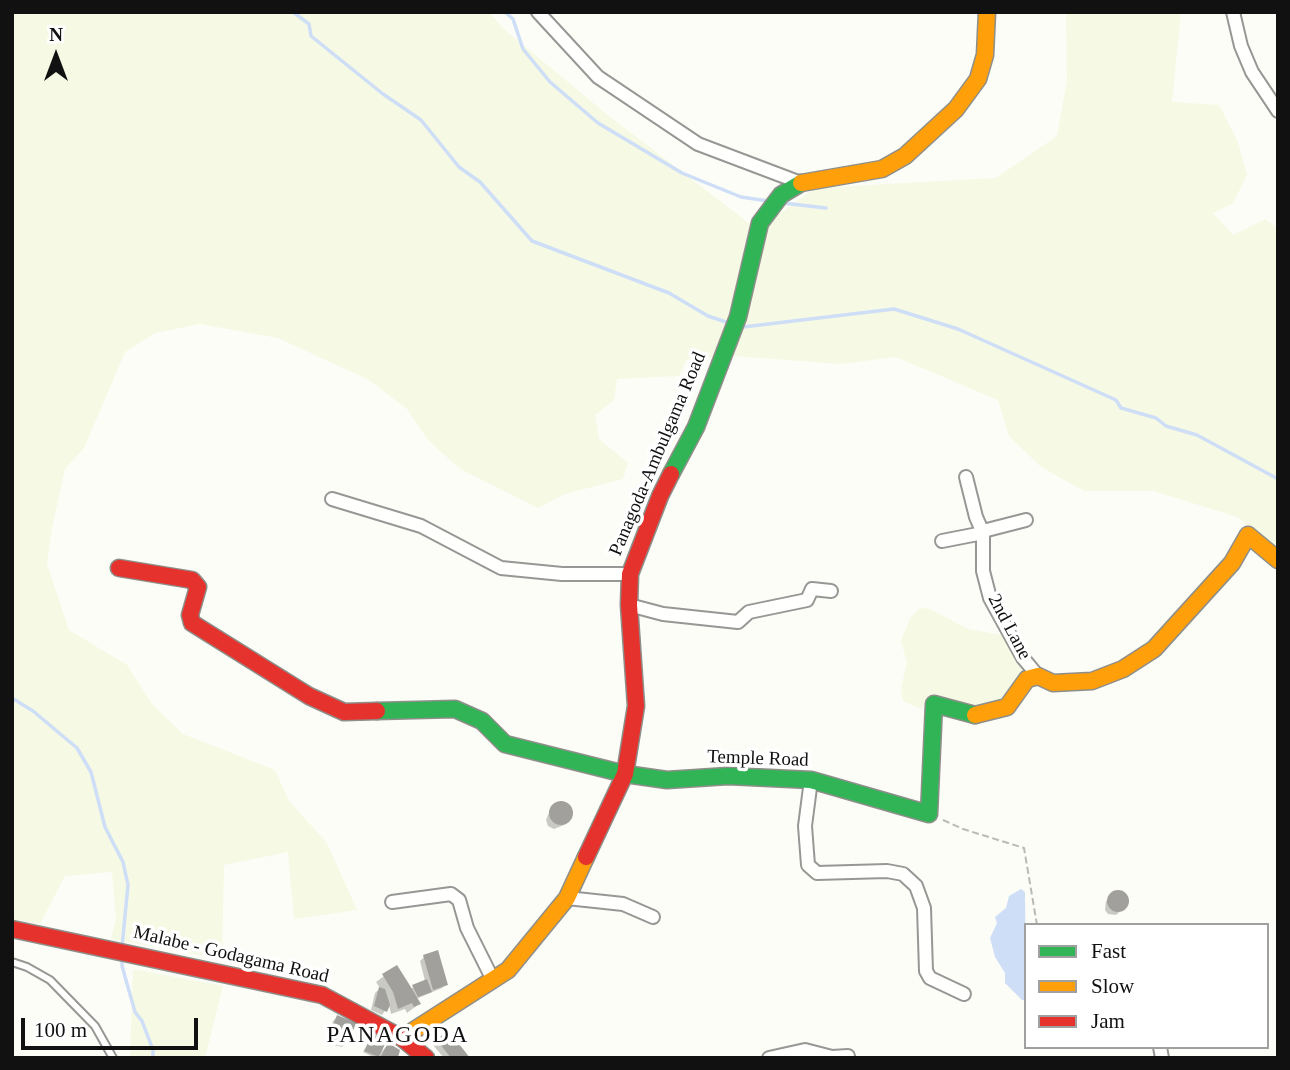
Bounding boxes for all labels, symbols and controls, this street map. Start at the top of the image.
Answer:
north arrow [21,21,91,91]
text: N [49,24,63,45]
street label: Panagoda-Ambulgama Road [605,349,711,559]
street label: 2nd Lane [982,590,1036,664]
street label: Temple Road [707,746,809,772]
street label: Malabe - Godagama Road [131,921,331,989]
legend [1024,923,1269,1049]
text: Fast [1091,939,1126,963]
text: Slow [1091,974,1134,998]
scale bar [24,1004,201,1048]
text: Jam [1091,1009,1125,1033]
text: 100 m [34,1018,87,1042]
district label: PANAGODA [328,1022,468,1050]

